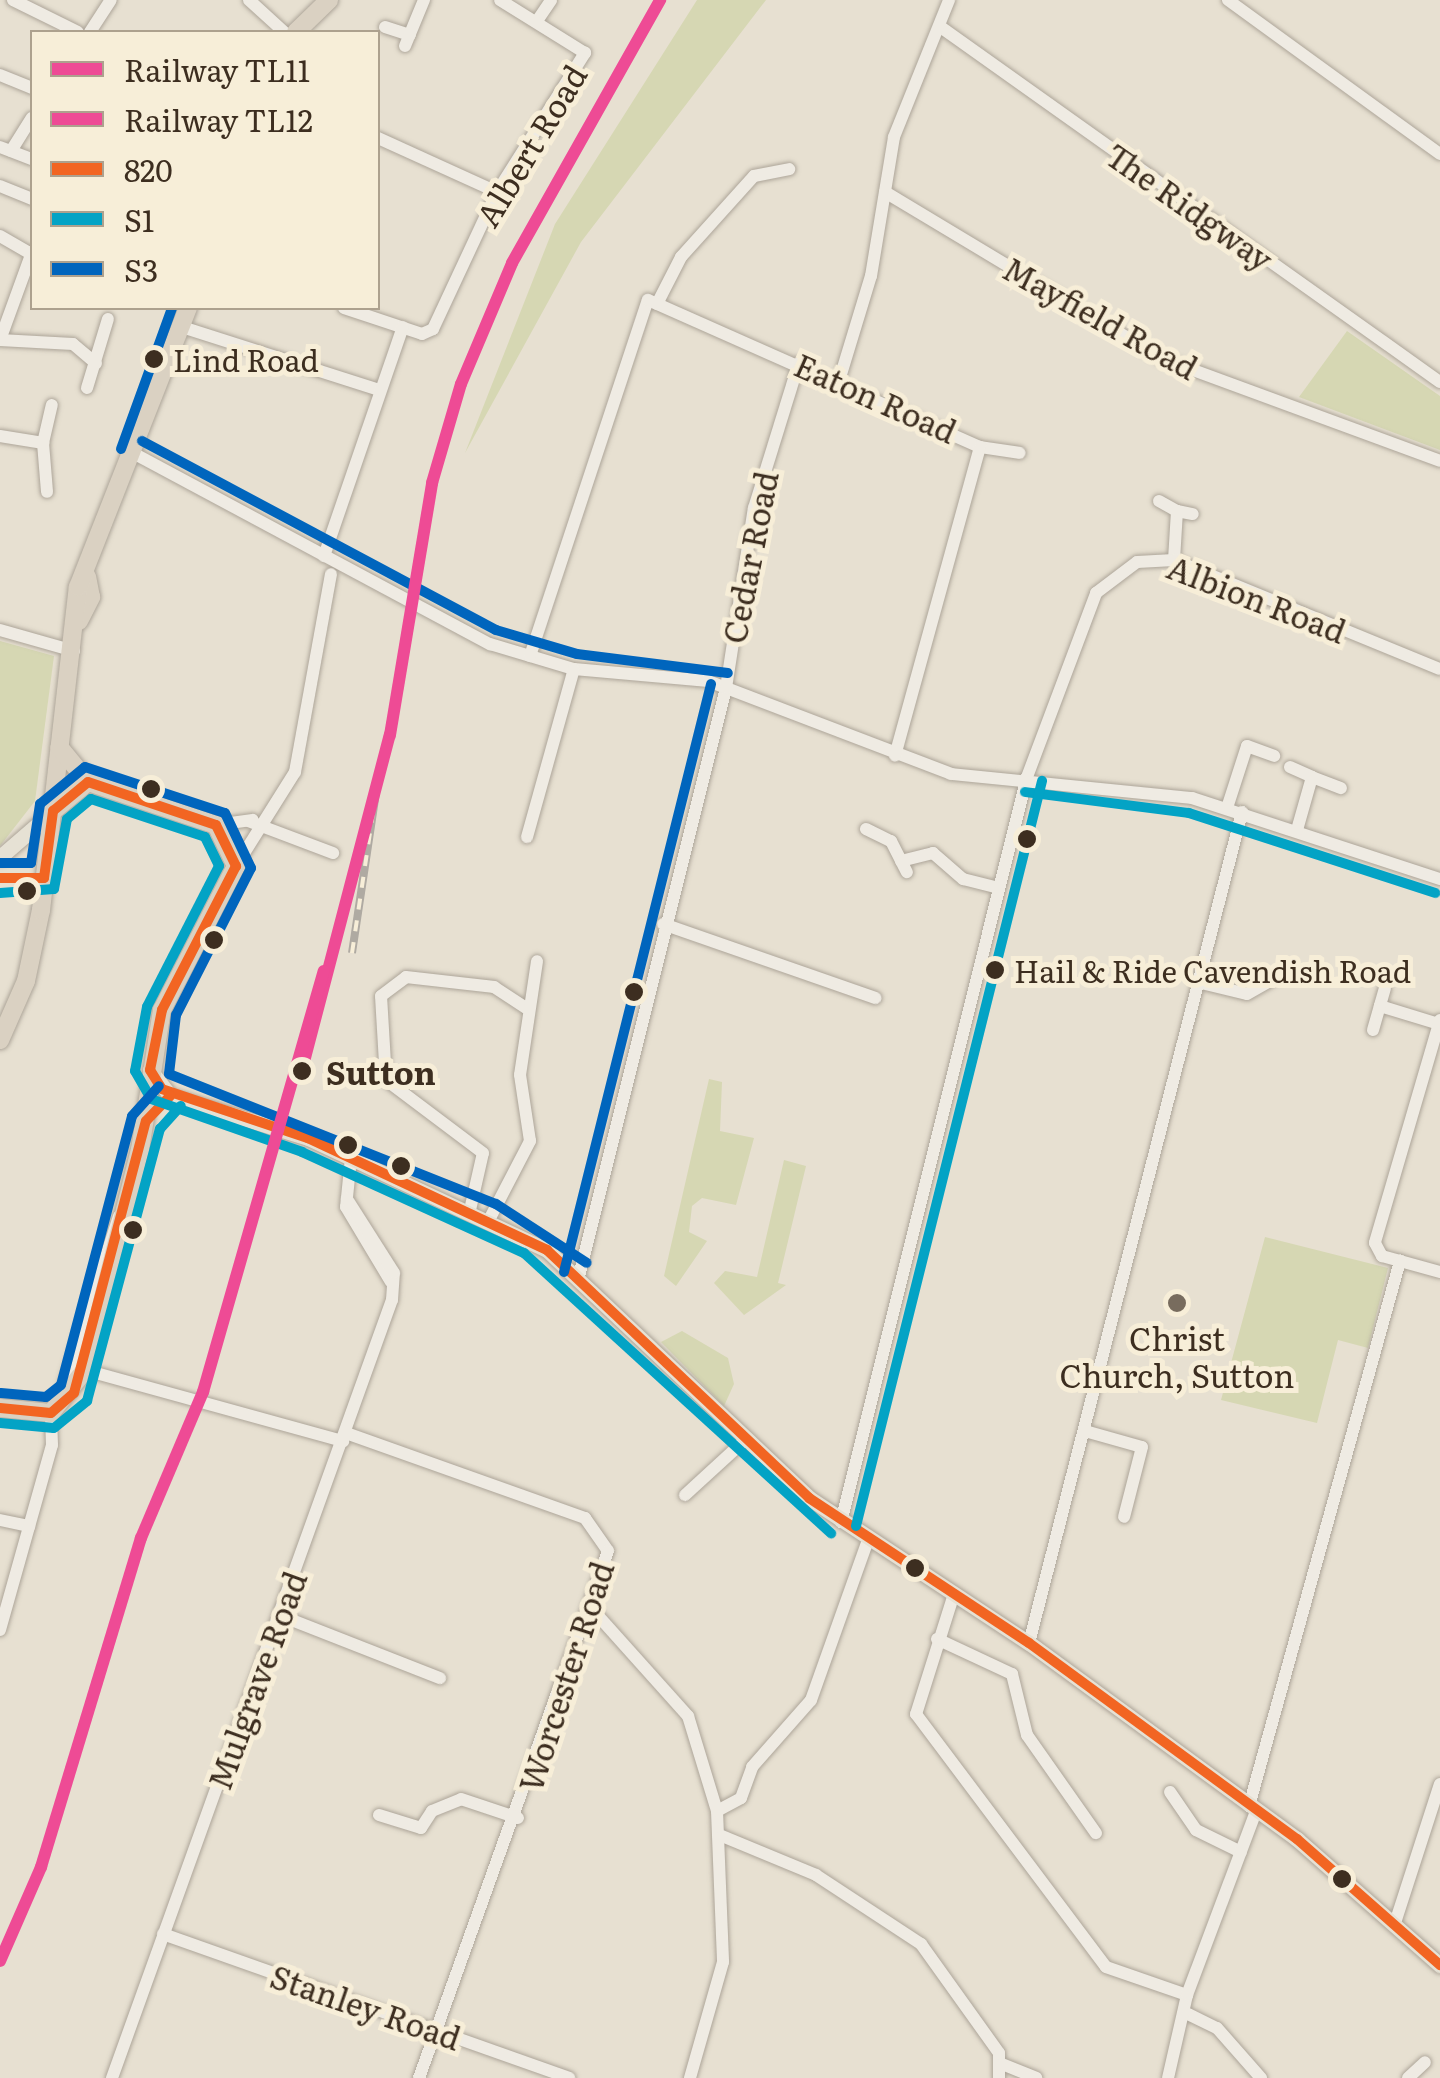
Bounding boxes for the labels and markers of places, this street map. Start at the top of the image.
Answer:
place label: Lind Road [173,341,319,377]
marker: Lind Road [144,349,164,369]
unlabelled marker [141,779,161,799]
unlabelled marker [1017,829,1037,849]
unlabelled marker [17,881,37,901]
unlabelled marker [204,930,224,950]
place label: Hail & Ride Cavendish Road [1014,952,1411,988]
marker: Hail & Ride Cavendish Road [985,960,1005,980]
unlabelled marker [624,982,644,1002]
place label: Sutton [326,1052,436,1090]
marker: Sutton [287,1056,317,1086]
unlabelled marker [338,1135,358,1155]
unlabelled marker [391,1156,411,1176]
unlabelled marker [123,1220,143,1240]
marker: Christ Church, Sutton [1166,1292,1188,1314]
place label: Christ Church, Sutton [1060,1319,1294,1394]
unlabelled marker [905,1558,925,1578]
unlabelled marker [1332,1869,1352,1889]

